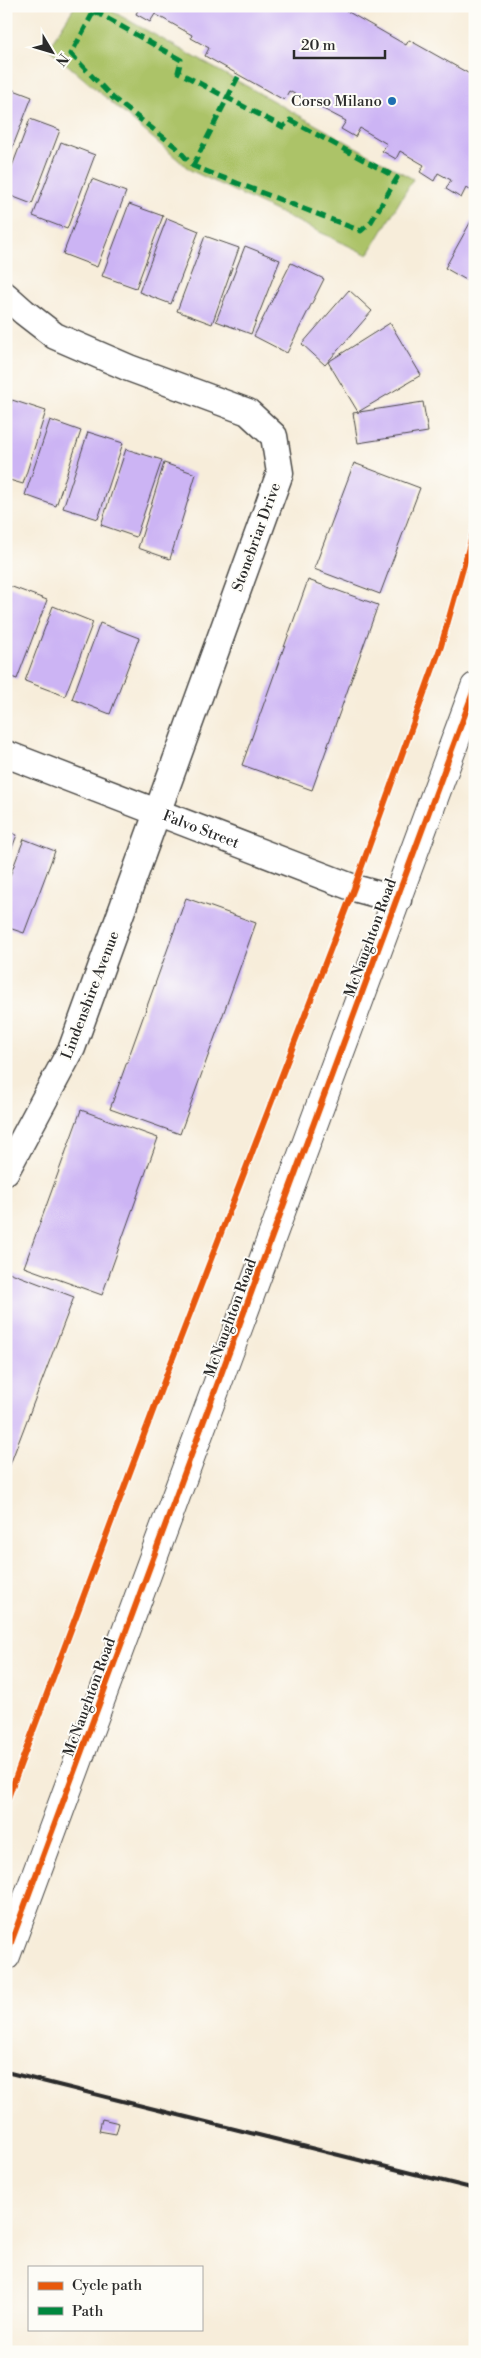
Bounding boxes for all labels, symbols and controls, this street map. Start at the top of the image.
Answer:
north arrow [28,28,78,78]
scale bar [294,28,385,60]
text: 20 m [301,36,336,55]
text: N [51,49,72,69]
place label: Corso Milano [291,92,382,111]
marker: Corso Milano [386,95,398,107]
street label: Stonebriar Drive [228,480,285,594]
street label: Falvo Street [160,806,242,853]
street label: McNaughton Road [340,876,401,1000]
street label: Lindenshire Avenue [57,928,124,1062]
street label: McNaughton Road [200,1256,261,1380]
street label: McNaughton Road [59,1635,120,1759]
legend [28,2266,202,2330]
text: Cycle path [72,2276,142,2295]
text: Path [72,2302,104,2321]

